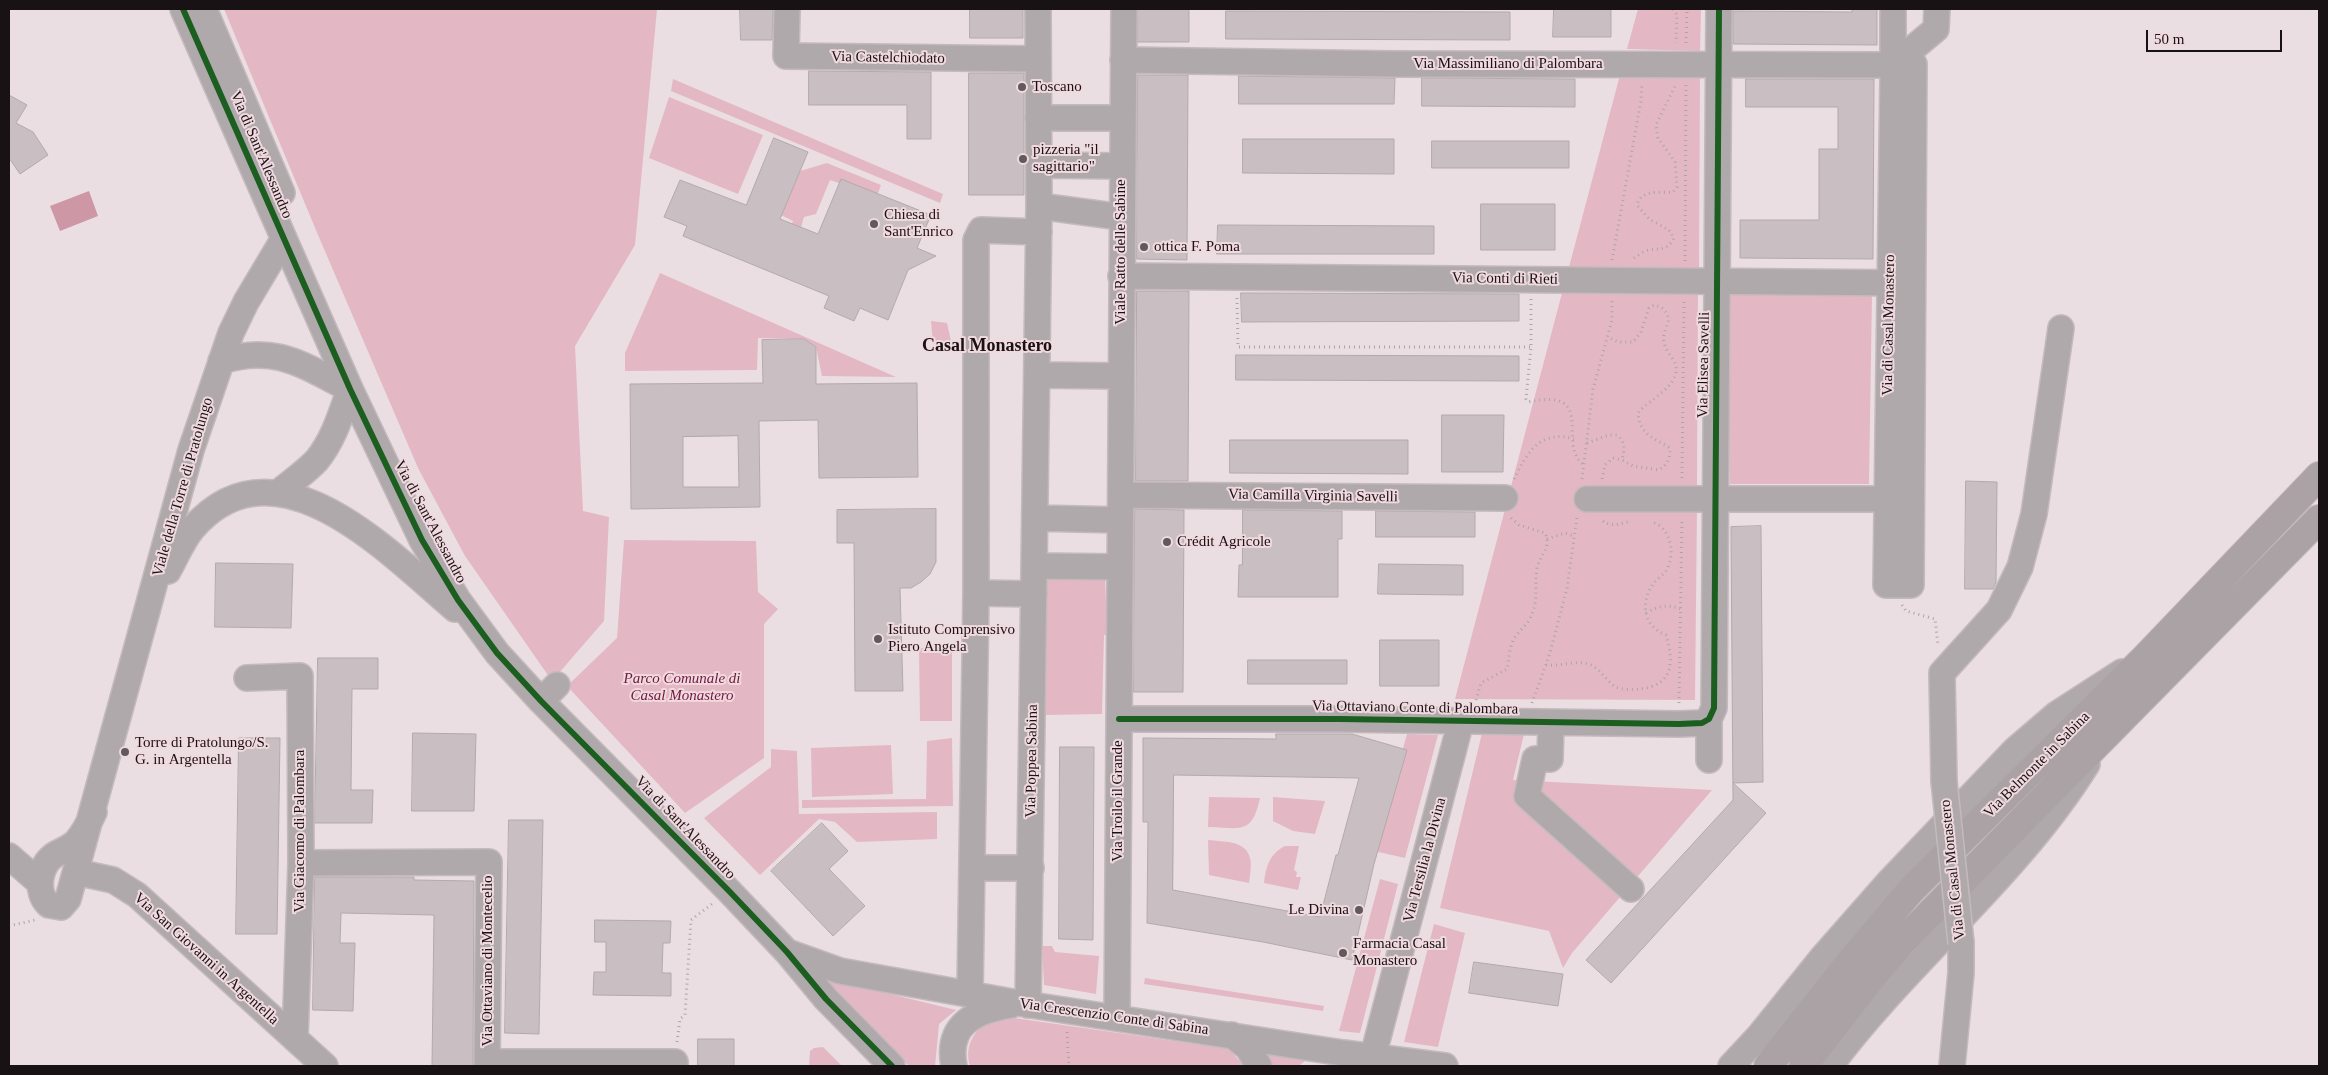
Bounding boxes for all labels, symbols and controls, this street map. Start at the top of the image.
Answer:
scale bar [2148,20,2284,52]
text: 50 m [2154,31,2184,47]
street label: Via Castelchiodato [831,48,945,68]
street label: Via Massimiliano di Palombara [1413,55,1603,73]
place label: Toscano [1032,78,1082,96]
marker: Toscano [1016,81,1028,93]
street label: Via di Sant'Alessandro [226,89,296,221]
place label: pizzeria "il sagittario" [1033,141,1099,176]
marker: pizzeria "il sagittario" [1017,153,1029,165]
street label: Viale Ratto delle Sabine [1112,179,1130,325]
place label: Chiesa di Sant'Enrico [884,206,953,241]
marker: Chiesa di Sant'Enrico [868,218,880,230]
place label: ottica F. Poma [1154,238,1240,256]
marker: ottica F. Poma [1138,241,1150,253]
street label: Via di Casal Monastero [1879,254,1899,396]
street label: Via Conti di Rieti [1452,269,1558,289]
street label: Via Elisea Savelli [1694,312,1714,418]
district label: Casal Monastero [922,335,1052,357]
street label: Viale della Torre di Pratolungo [149,395,217,579]
street label: Via di Sant'Alessandro [390,457,470,587]
street label: Via Camilla Virginia Savelli [1228,486,1398,506]
place label: Crédit Agricole [1177,533,1271,551]
marker: Crédit Agricole [1161,536,1173,548]
place label: Istituto Comprensivo Piero Angela [888,621,1015,656]
marker: Istituto Comprensivo Piero Angela [872,633,884,645]
park label: Parco Comunale di Casal Monastero [624,670,740,705]
street label: Via Ottaviano Conte di Palombara [1312,697,1518,719]
street label: Via Poppea Sabina [1022,704,1042,818]
street label: Via Belmonte in Sabina [1980,708,2094,822]
place label: Torre di Pratolungo/S. G. in Argentella [135,734,269,769]
street label: Via Troilo il Grande [1109,740,1127,862]
marker: Torre di Pratolungo/S. G. in Argentella [119,746,131,758]
street label: Via Giacomo di Palombara [291,750,309,912]
street label: Via di Sant'Alessandro [631,773,739,883]
street label: Via Tersilia la Divina [1400,796,1450,924]
street label: Via di Casal Monastero [1937,799,1969,941]
street label: Via Ottaviano di Montecelio [479,875,497,1047]
street label: Via San Giovanni in Argentella [130,889,282,1029]
place label: Le Divina [1289,901,1349,919]
marker: Le Divina [1353,904,1365,916]
place label: Farmacia Casal Monastero [1353,935,1446,970]
marker: Farmacia Casal Monastero [1337,947,1349,959]
street label: Via Crescenzio Conte di Sabina [1018,995,1210,1039]

